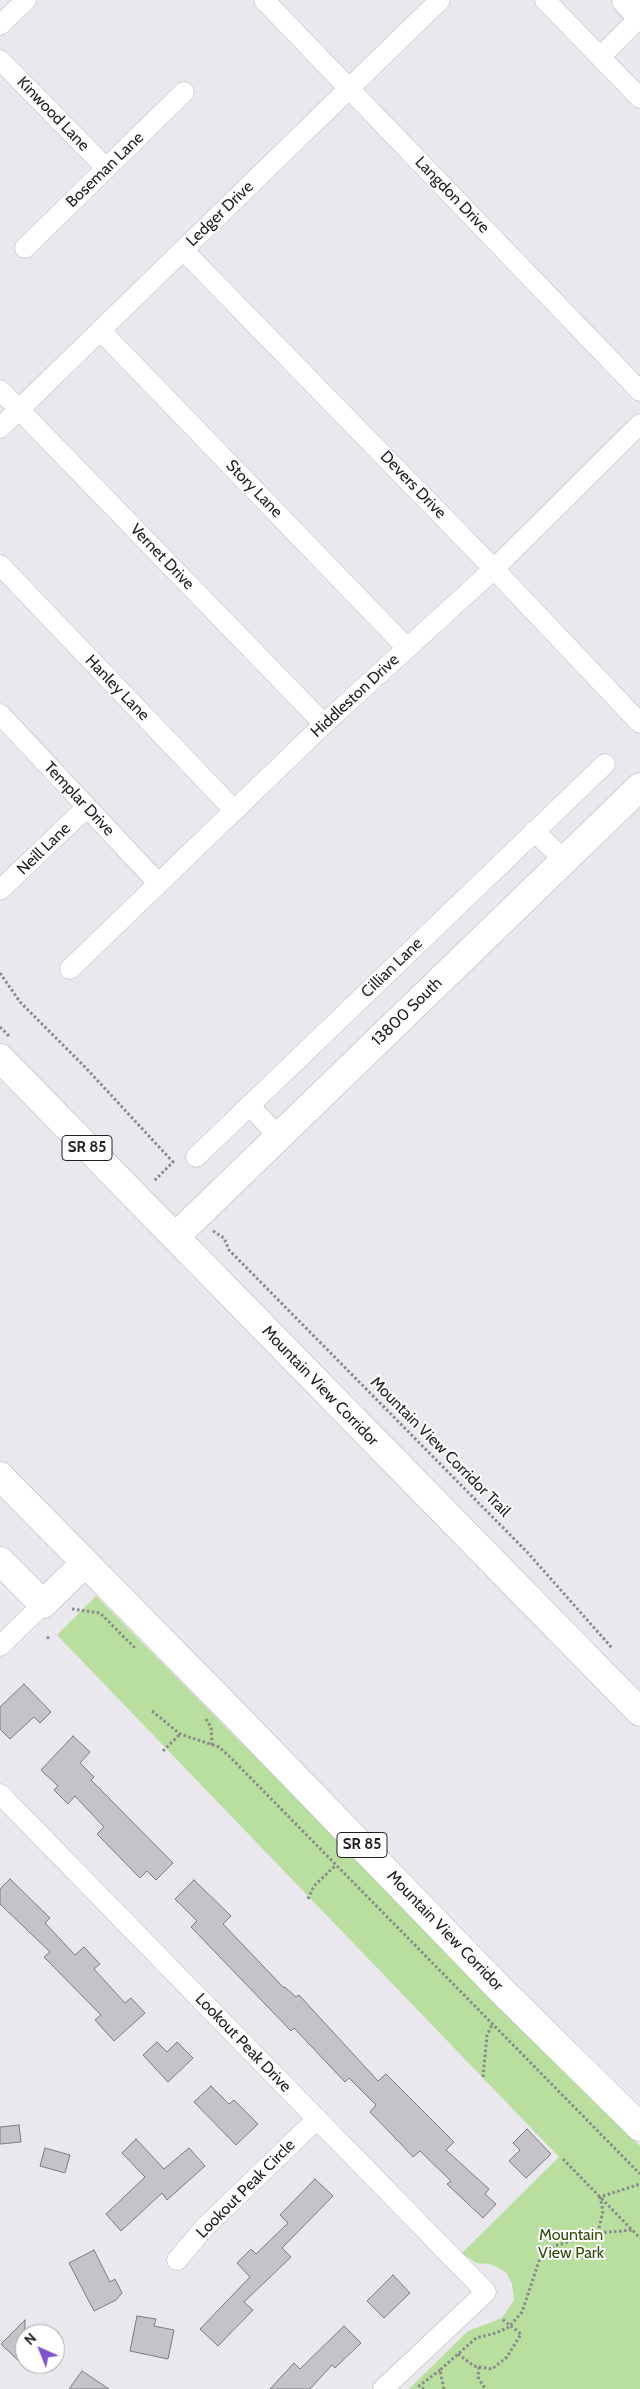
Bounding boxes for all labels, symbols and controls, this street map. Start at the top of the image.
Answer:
street label: Kinwood Lane [13,73,93,155]
street label: Boseman Lane [62,128,148,212]
street label: Langdon Drive [411,153,493,237]
street label: Ledger Drive [183,177,257,251]
street label: Devers Drive [376,447,450,523]
street label: Story Lane [222,456,286,522]
street label: Vernet Drive [126,520,198,594]
street label: Hiddleston Drive [307,650,403,742]
street label: Hanley Lane [81,651,153,725]
street label: Templar Drive [40,758,118,840]
street label: Neill Lane [13,819,75,879]
street label: Cillian Lane [357,934,427,1002]
street label: 13800 South [368,974,446,1050]
road number: SR 85 [62,1136,112,1160]
street label: Mountain View Corridor [258,1322,382,1450]
street label: Mountain View Corridor Trail [366,1373,514,1521]
road number: SR 85 [337,1832,387,1858]
street label: Mountain View Corridor [383,1867,507,1995]
street label: Lookout Peak Drive [191,1990,295,2096]
street label: Lookout Peak Circle [193,2136,299,2242]
park label: Mountain View Park [538,2225,604,2263]
north arrow [15,2324,65,2374]
text: N [20,2329,40,2349]

